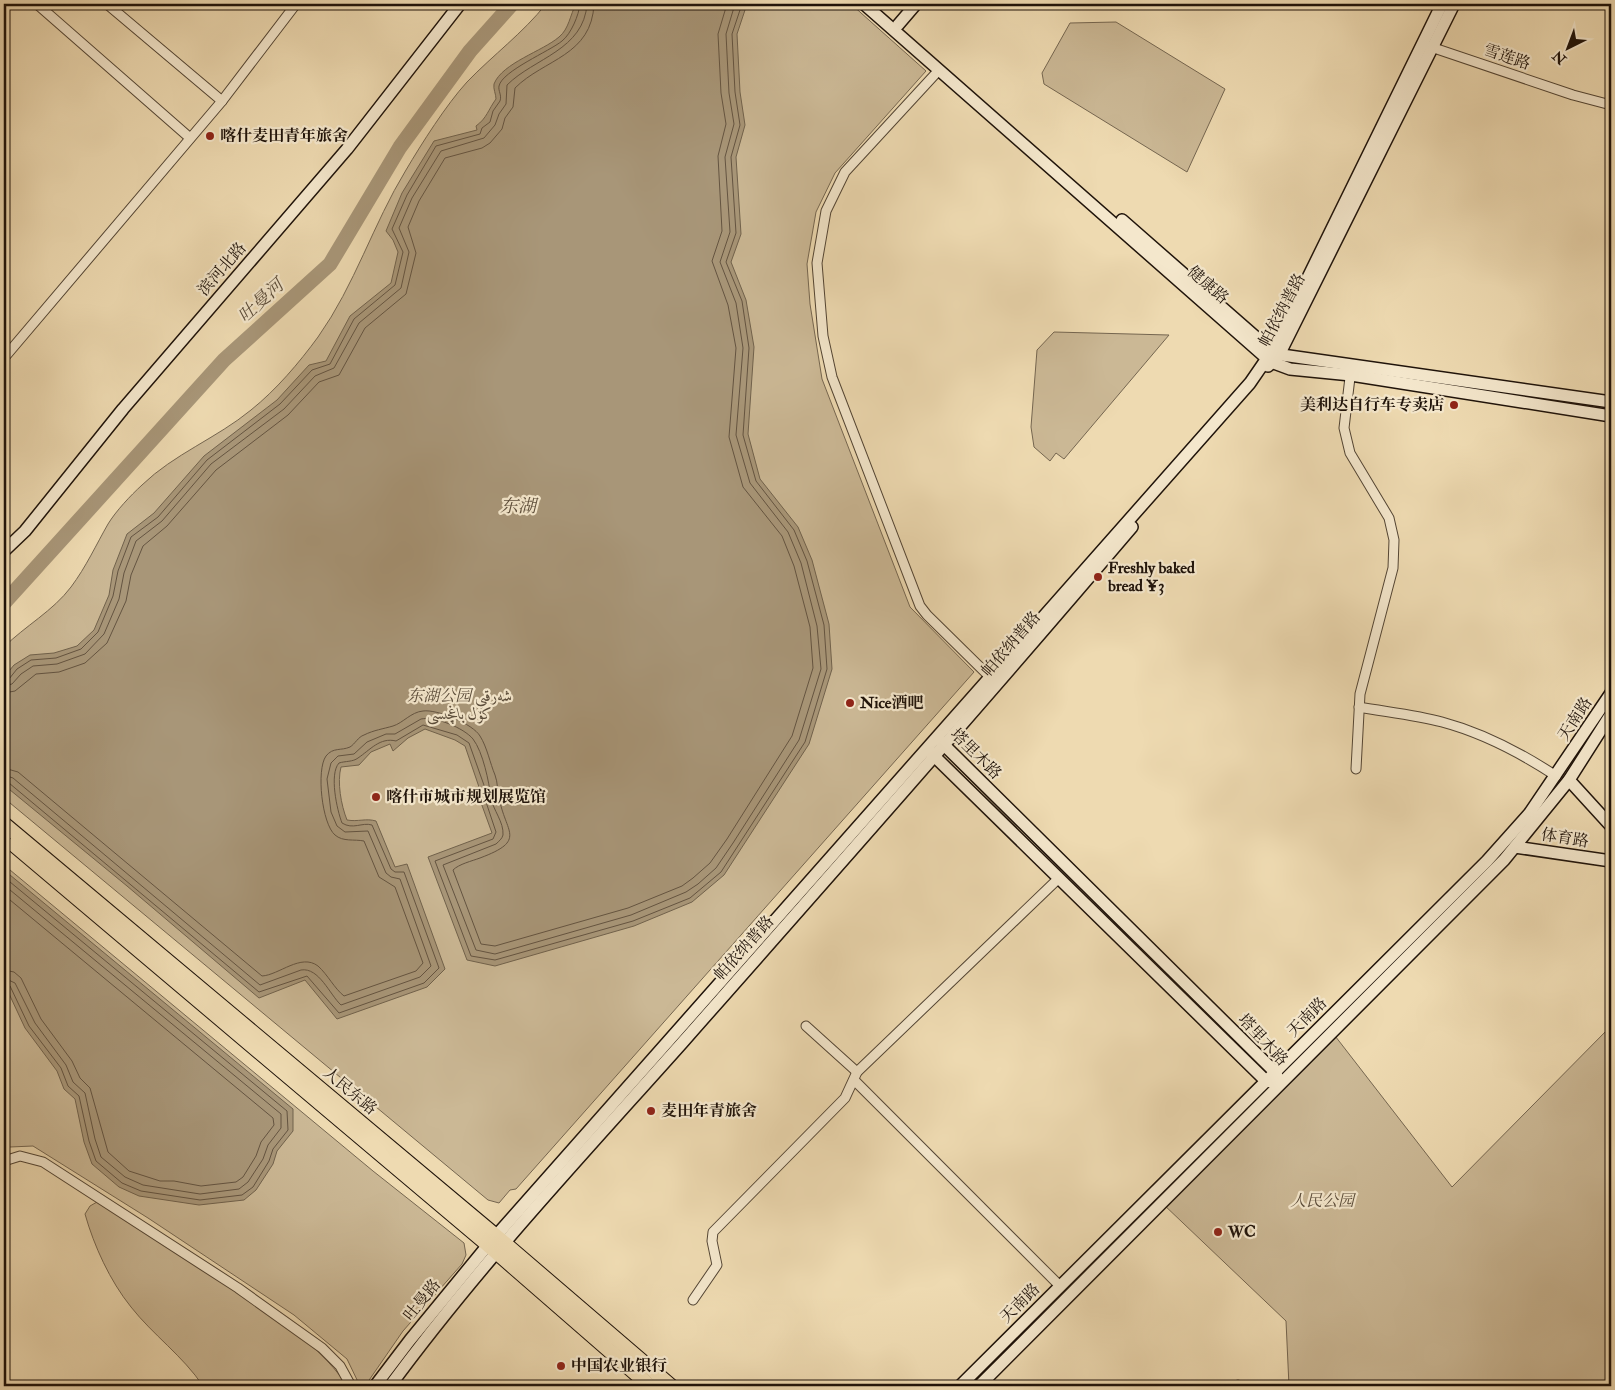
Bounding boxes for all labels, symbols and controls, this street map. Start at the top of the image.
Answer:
north arrow [1542,22,1592,72]
street label: 雪莲路 [1481,40,1533,74]
text: N [1549,46,1571,68]
place label: 喀什麦田青年旅舍 [220,126,348,146]
marker: 喀什麦田青年旅舍 [204,130,216,142]
street label: 滨河北路 [193,238,251,300]
street label: 健康路 [1183,262,1233,308]
street label: 帕依纳普路 [1254,270,1310,350]
water label: 吐曼河 [233,272,291,328]
place label: 美利达自行车专卖店 [1300,395,1444,415]
marker: 美利达自行车专卖店 [1448,399,1460,411]
water label: 东湖 [500,495,539,518]
place label: Freshly baked bread ¥3 [1107,558,1195,596]
marker: Freshly baked bread ¥3 [1092,571,1104,583]
street label: 帕依纳普路 [977,607,1045,681]
park label: 东湖公园 شەرقىي كۆل باغچىسى [407,686,513,725]
place label: Nice酒吧 [859,693,924,713]
street label: 天南路 [1554,693,1596,745]
marker: Nice酒吧 [844,697,856,709]
street label: 塔里木路 [946,724,1006,784]
place label: 喀什市城市规划展览馆 [386,787,546,807]
marker: 喀什市城市规划展览馆 [370,791,382,803]
street label: 体育路 [1540,824,1590,852]
street label: 帕依纳普路 [710,912,778,984]
street label: 天南路 [1283,993,1331,1041]
street label: 塔里木路 [1234,1010,1292,1070]
street label: 人民东路 [319,1063,381,1119]
place label: 麦田年青旅舍 [661,1101,757,1121]
marker: 麦田年青旅舍 [645,1105,657,1117]
park label: 人民公园 [1290,1191,1357,1211]
place label: WC [1227,1222,1256,1242]
marker: WC [1212,1226,1224,1238]
street label: 吐曼路 [399,1275,445,1325]
street label: 天南路 [996,1279,1044,1327]
place label: 中国农业银行 [571,1356,667,1376]
marker: 中国农业银行 [555,1360,567,1372]

